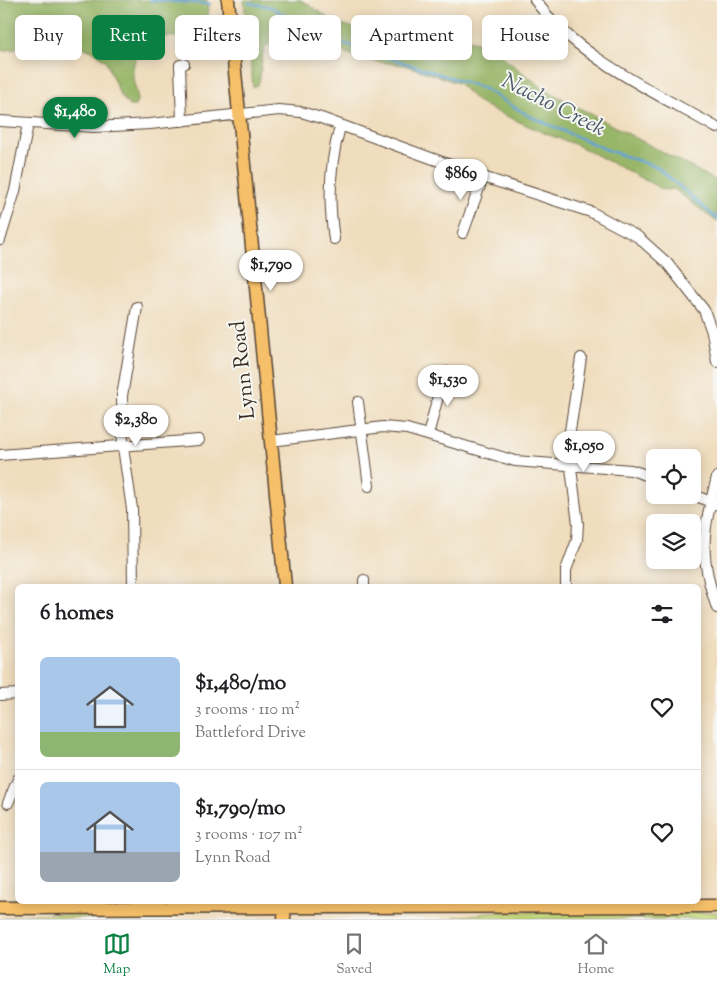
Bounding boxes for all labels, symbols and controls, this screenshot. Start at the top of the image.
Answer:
chip: Buy [15,15,82,60]
chip: Rent [92,15,165,60]
chip: Filters [175,15,259,60]
chip: New [269,15,341,60]
chip: Apartment [351,15,472,60]
chip: House [482,15,568,60]
water label: Nacho Creek [496,66,611,146]
pin: $1,480 [34,96,116,139]
text: $1,480 [54,101,96,124]
pin: $869 [431,158,491,201]
text: $869 [445,163,477,186]
pin: $1,790 [230,250,312,292]
text: $1,790 [250,254,292,277]
street label: Lynn Road [224,319,264,421]
pin: $1,530 [407,364,489,407]
text: $1,530 [429,369,467,392]
pin: $2,380 [95,404,177,447]
text: $2,380 [115,409,157,432]
pin: $1,050 [543,430,625,473]
text: $1,050 [564,435,604,458]
map controls [646,449,701,569]
button: locate [646,449,701,504]
button: layers [646,514,701,569]
text: 6 homes [40,599,114,629]
icon: filters [648,600,676,628]
text: $1,480/mo [195,669,286,699]
icon: home [80,677,140,737]
icon: heart [648,693,676,721]
text: 3 rooms · 110 m² [195,699,300,722]
text: Battleford Drive [195,722,306,745]
text: $1,790/mo [195,794,286,824]
icon: home [80,802,140,862]
icon: heart [648,818,676,846]
text: 3 rooms · 107 m² [195,824,303,847]
text: Lynn Road [195,847,270,870]
tab: Map [103,930,131,980]
tab: Saved [336,930,372,980]
tab: Home [578,930,614,980]

